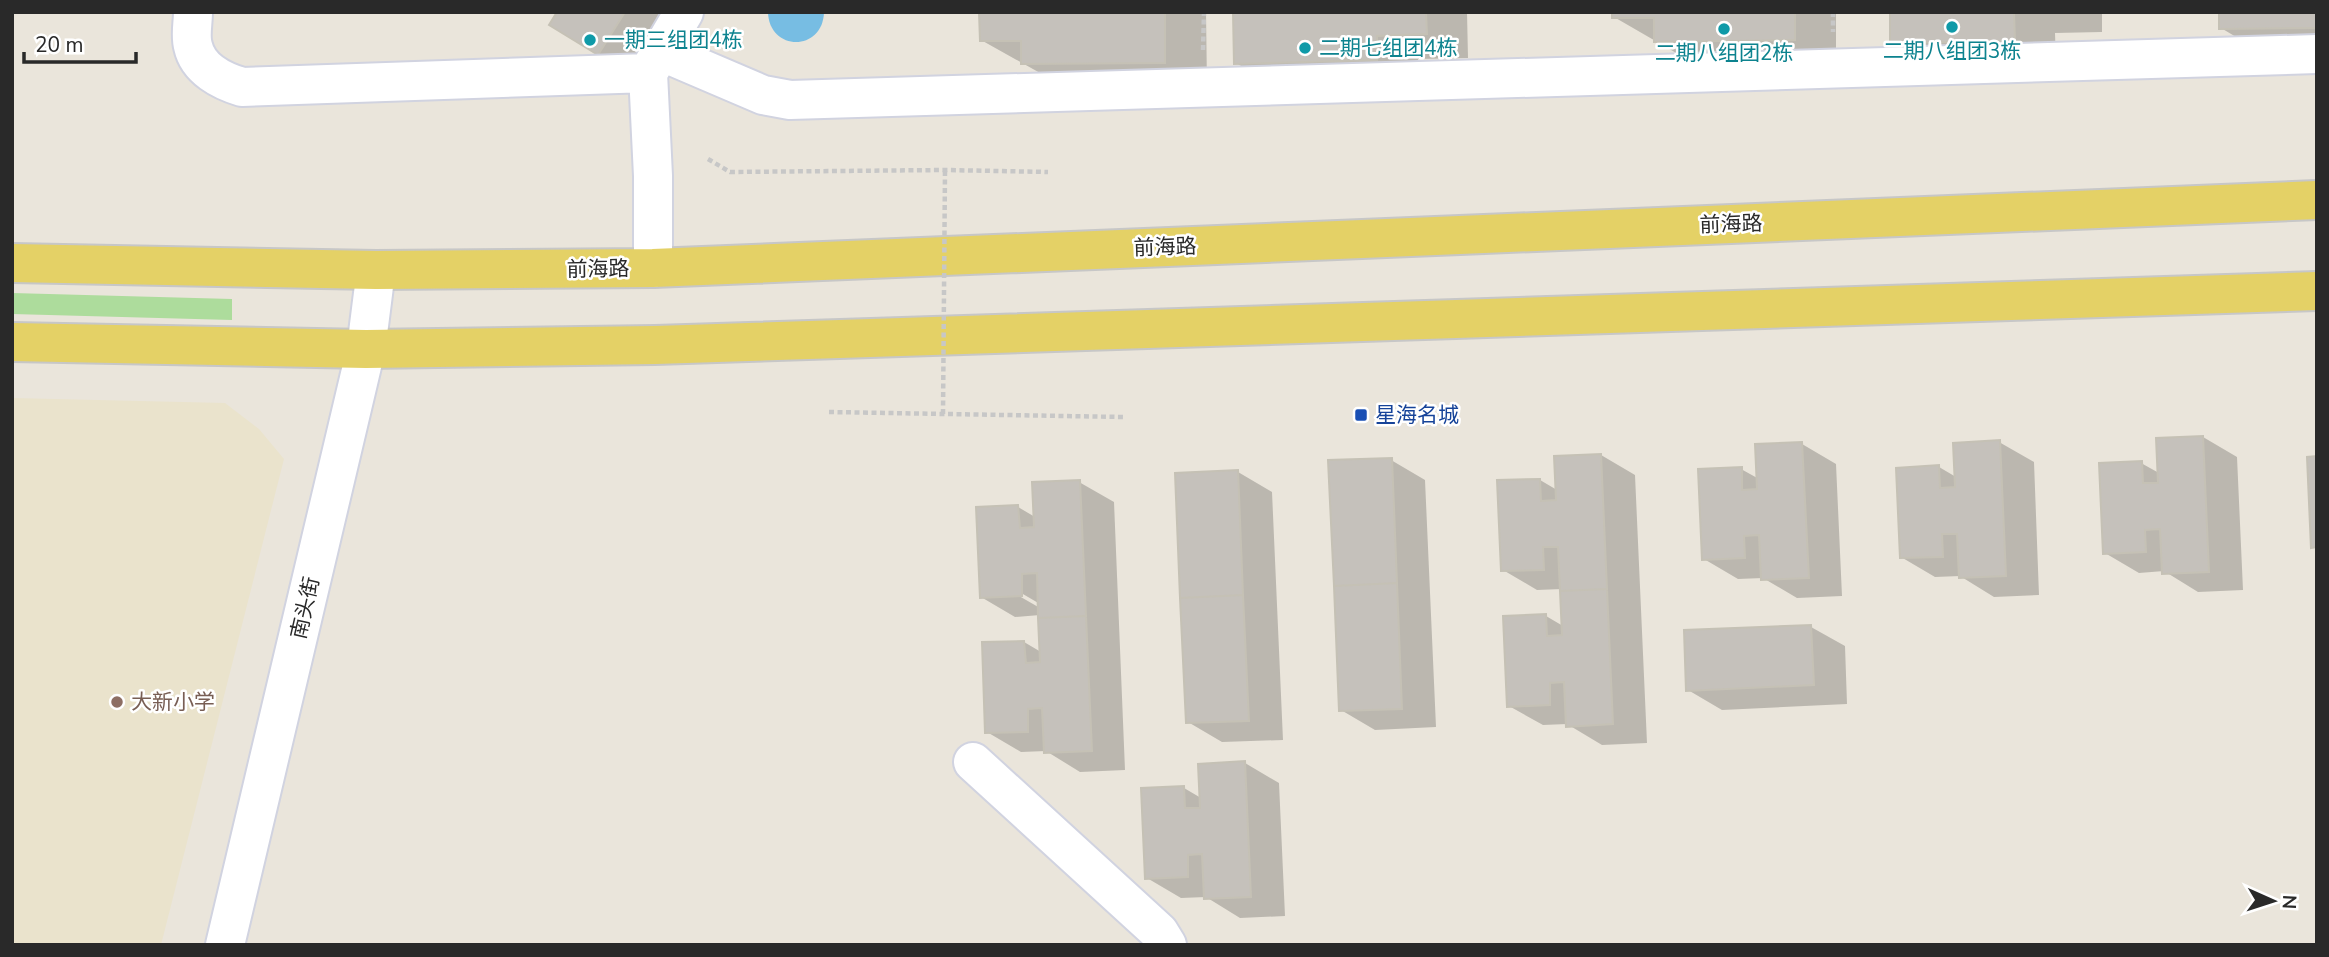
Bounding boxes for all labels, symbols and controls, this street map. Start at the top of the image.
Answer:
marker: 二期八组团3栋 [1944,19,1960,35]
scale bar [24,21,136,65]
marker: 二期八组团2栋 [1716,21,1732,37]
place label: 一期三组团4栋 [604,26,743,54]
text: 20 m [35,31,84,59]
marker: 一期三组团4栋 [582,32,598,48]
place label: 二期七组团4栋 [1319,34,1458,62]
place label: 二期八组团3栋 [1883,37,2021,65]
place label: 二期八组团2栋 [1655,39,1793,67]
marker: 二期七组团4栋 [1297,40,1313,56]
street label: 前海路 [1699,209,1763,239]
street label: 前海路 [1133,232,1197,262]
street label: 前海路 [566,254,630,284]
place label: 星海名城 [1375,401,1459,429]
marker: 星海名城 [1353,407,1369,423]
street label: 南头街 [284,574,326,642]
place label: 大新小学 [131,688,215,716]
marker: 大新小学 [109,694,125,710]
north arrow [2238,866,2308,936]
text: N [2276,894,2302,910]

